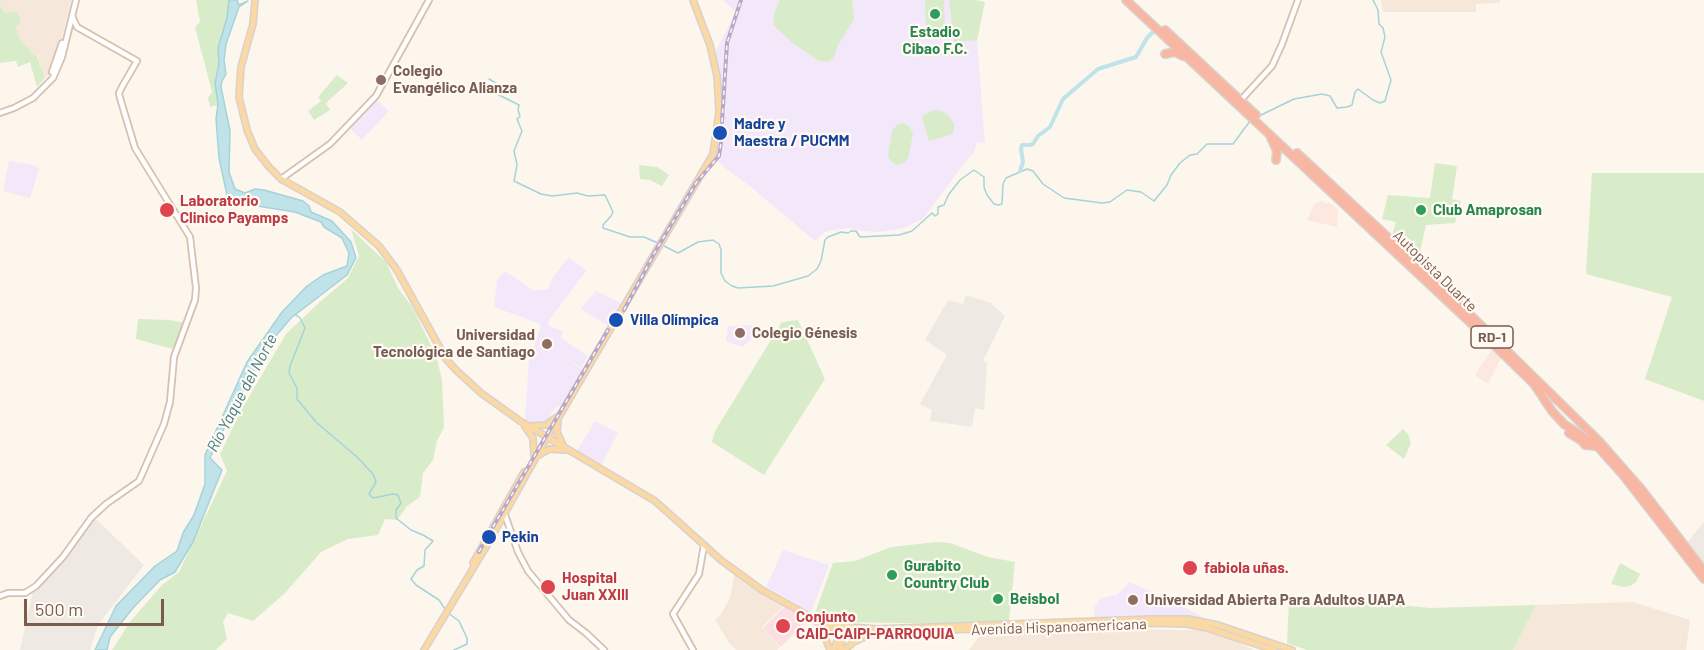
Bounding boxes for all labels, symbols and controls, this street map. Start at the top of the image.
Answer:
marker: Estadio Cibao F.C. [928,7,942,21]
place label: Estadio Cibao F.C. [903,23,967,58]
place label: Colegio Evangélico Alianza [393,62,517,97]
marker: Colegio Evangélico Alianza [374,73,388,87]
place label: Madre y Maestra / PUCMM [734,115,849,150]
marker: Madre y Maestra / PUCMM [711,124,729,142]
place label: Laboratorio Clinico Payamps [180,192,288,227]
marker: Laboratorio Clinico Payamps [158,201,176,219]
place label: Club Amaprosan [1433,201,1542,219]
marker: Club Amaprosan [1414,203,1428,217]
street label: Autopista Duarte [1389,226,1481,316]
marker: Villa Olímpica [607,311,625,329]
place label: Villa Olímpica [630,311,719,329]
place label: Colegio Génesis [752,324,857,342]
place label: Universidad Tecnológica de Santiago [373,326,535,361]
marker: Colegio Génesis [733,326,747,340]
road number: RD-1 [1471,326,1513,348]
water label: Río Yaque del Norte [203,331,281,455]
marker: Universidad Tecnológica de Santiago [540,337,554,351]
marker: Pekin [480,528,498,546]
place label: Pekin [502,528,539,546]
place label: Gurabito Country Club [904,557,989,592]
marker: fabiola uñas. [1181,559,1199,577]
place label: fabiola uñas. [1204,559,1289,577]
marker: Gurabito Country Club [885,568,899,582]
place label: Hospital Juan XXIII [562,569,629,604]
marker: Hospital Juan XXIII [539,578,557,596]
scale bar [27,587,166,625]
place label: Beisbol [1010,590,1059,608]
place label: Universidad Abierta Para Adultos UAPA [1145,591,1405,609]
marker: Beisbol [991,592,1005,606]
marker: Universidad Abierta Para Adultos UAPA [1126,593,1140,607]
text: 500 m [35,598,83,620]
place label: Conjunto CAID-CAIPI-PARROQUIA [796,608,954,643]
street label: Avenida Hispanoamericana [971,615,1147,639]
marker: Conjunto CAID-CAIPI-PARROQUIA [774,617,792,635]

